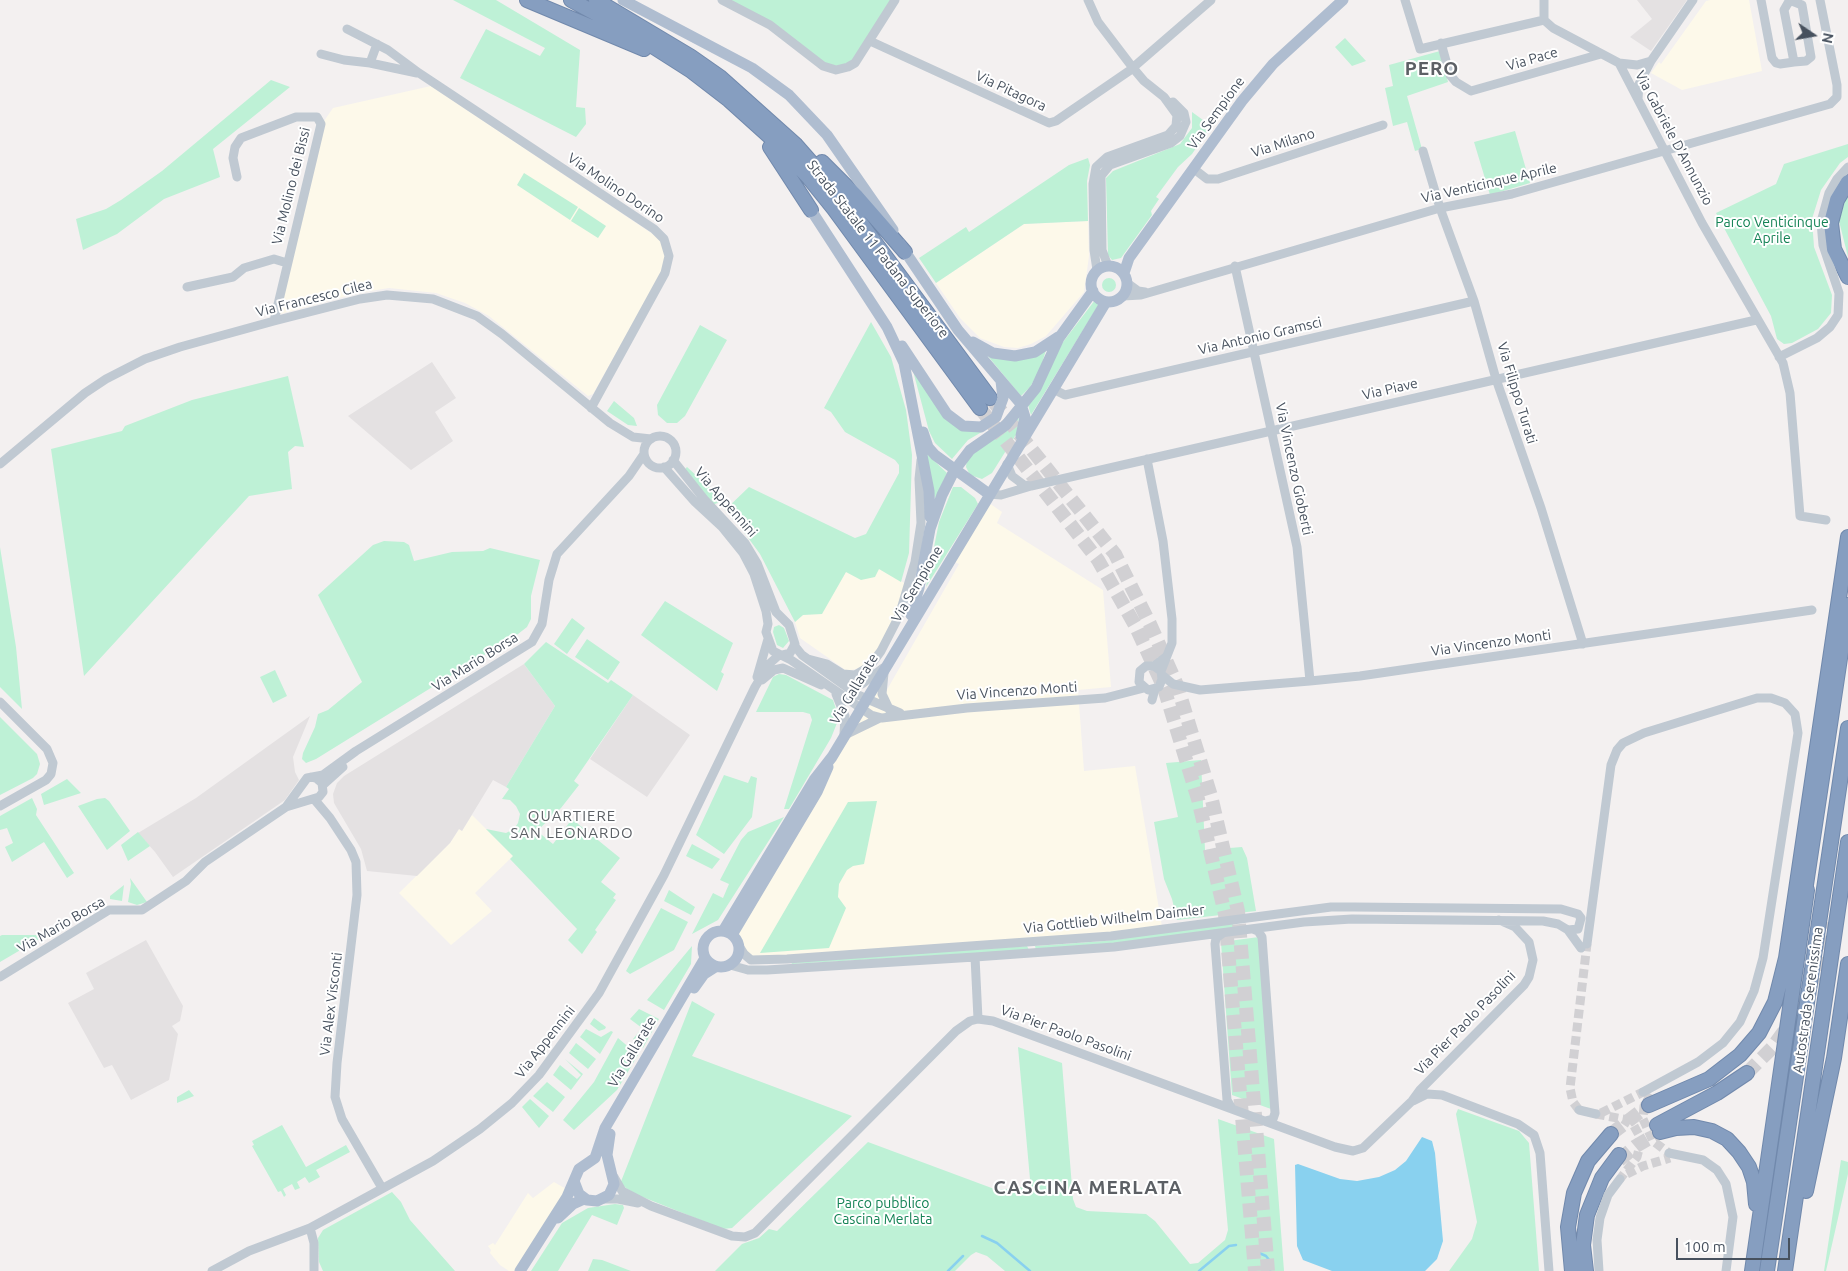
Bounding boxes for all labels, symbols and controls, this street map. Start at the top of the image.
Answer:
north arrow [1788,10,1838,60]
text: N [1819,31,1837,45]
street label: Via Pace [1504,44,1560,74]
district label: PERO [1404,58,1460,80]
street label: Via Pitagora [973,67,1049,115]
street label: Via Gabriele D'Annunzio [1631,68,1717,208]
street label: Via Sempione [1184,73,1248,153]
street label: Via Milano [1249,125,1317,161]
street label: Via Molino dei Bissi [268,126,314,246]
street label: Via Molino Dorino [564,149,668,227]
street label: Strada Statale 11 Padana Superiore [803,157,953,341]
street label: Via Venticinque Aprile [1420,159,1558,207]
park label: Parco Venticinque Aprile [1715,214,1829,246]
street label: Via Francesco Cilea [254,275,374,321]
street label: Via Antonio Gramsci [1196,314,1324,358]
street label: Via Filippo Turati [1494,340,1540,446]
street label: Via Piave [1361,374,1419,404]
street label: Via Vincenzo Gioberti [1272,401,1316,537]
street label: Via Appennini [691,464,761,540]
street label: Via Sempione [888,543,946,625]
street label: Via Vincenzo Monti [1430,626,1552,660]
street label: Via Mario Borsa [429,629,521,695]
street label: Via Gallarate [826,650,882,728]
street label: Via Vincenzo Monti [956,678,1078,704]
district label: QUARTIERE SAN LEONARDO [509,807,635,842]
street label: Via Mario Borsa [14,893,108,957]
street label: Via Gottlieb Wilhelm Daimler [1023,901,1205,937]
street label: Autostrada Serenissima [1789,926,1827,1074]
street label: Via Alex Visconti [316,951,346,1057]
street label: Via Pier Paolo Pasolini [1411,968,1519,1078]
street label: Via Appennini [512,1002,578,1082]
street label: Via Pier Paolo Pasolini [998,1002,1134,1064]
street label: Via Gallarate [604,1013,660,1091]
district label: CASCINA MERLATA [992,1177,1184,1199]
park label: Parco pubblico Cascina Merlata [834,1195,932,1228]
scale bar [1678,1228,1792,1260]
text: 100 m [1684,1238,1726,1255]

